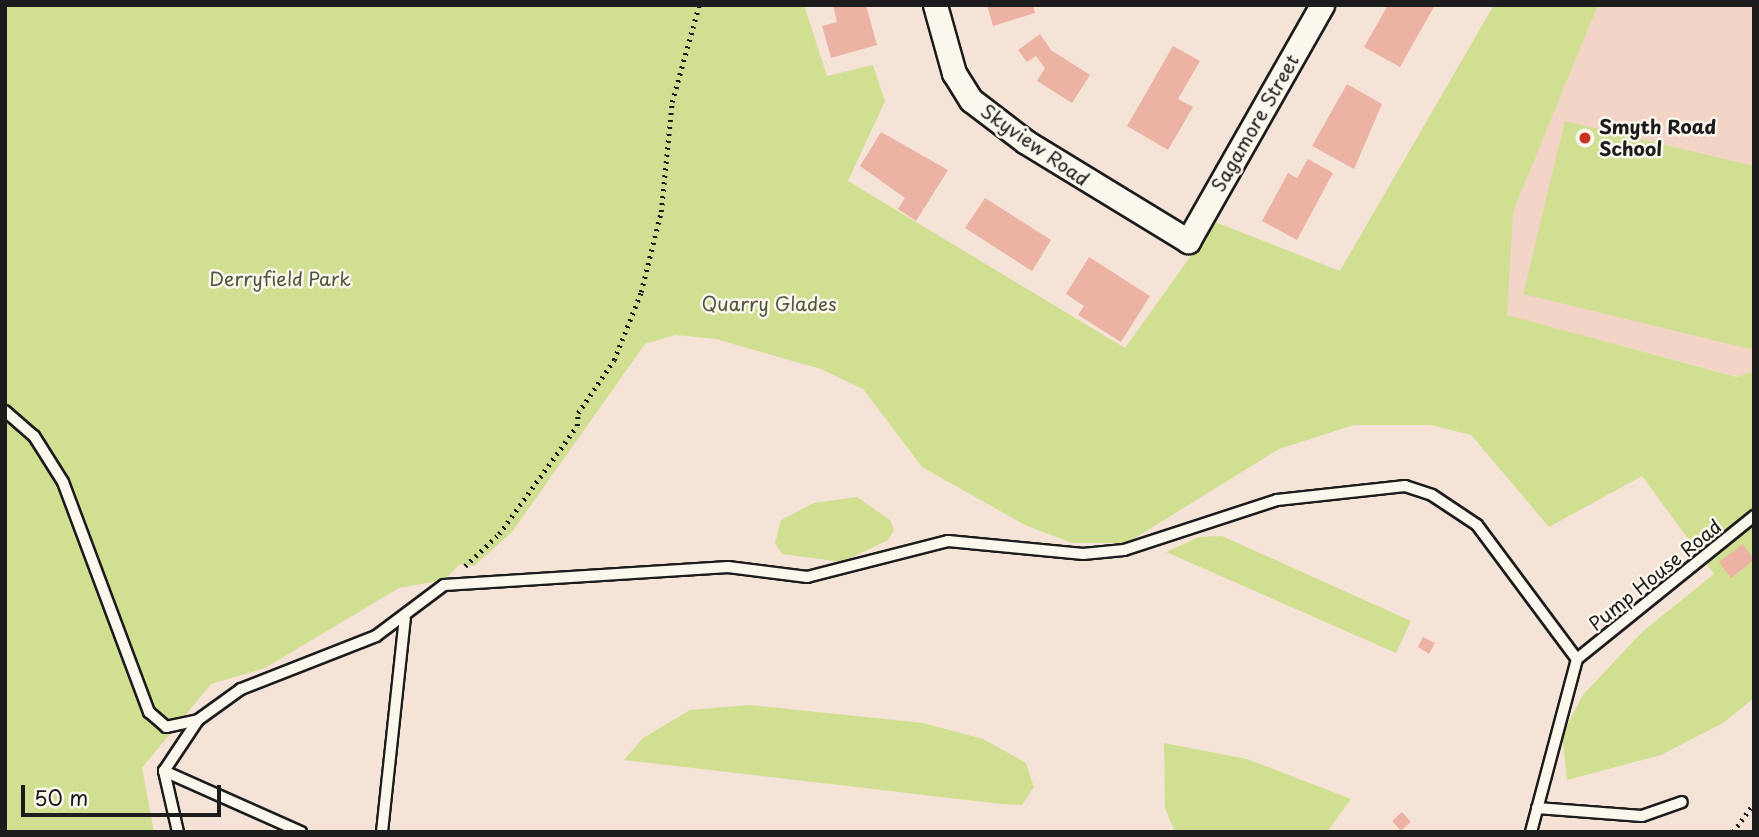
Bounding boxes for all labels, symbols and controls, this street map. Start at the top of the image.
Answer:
street label: Sagamore Street [1206,50,1304,196]
street label: Skyview Road [977,100,1093,190]
place label: Smyth Road School [1599,116,1716,160]
marker: Smyth Road School [1577,130,1593,146]
park label: Derryfield Park [209,268,351,290]
park label: Quarry Glades [702,293,836,315]
street label: Pump House Road [1584,514,1726,636]
scale bar [24,770,224,814]
text: 50 m [34,781,88,813]

